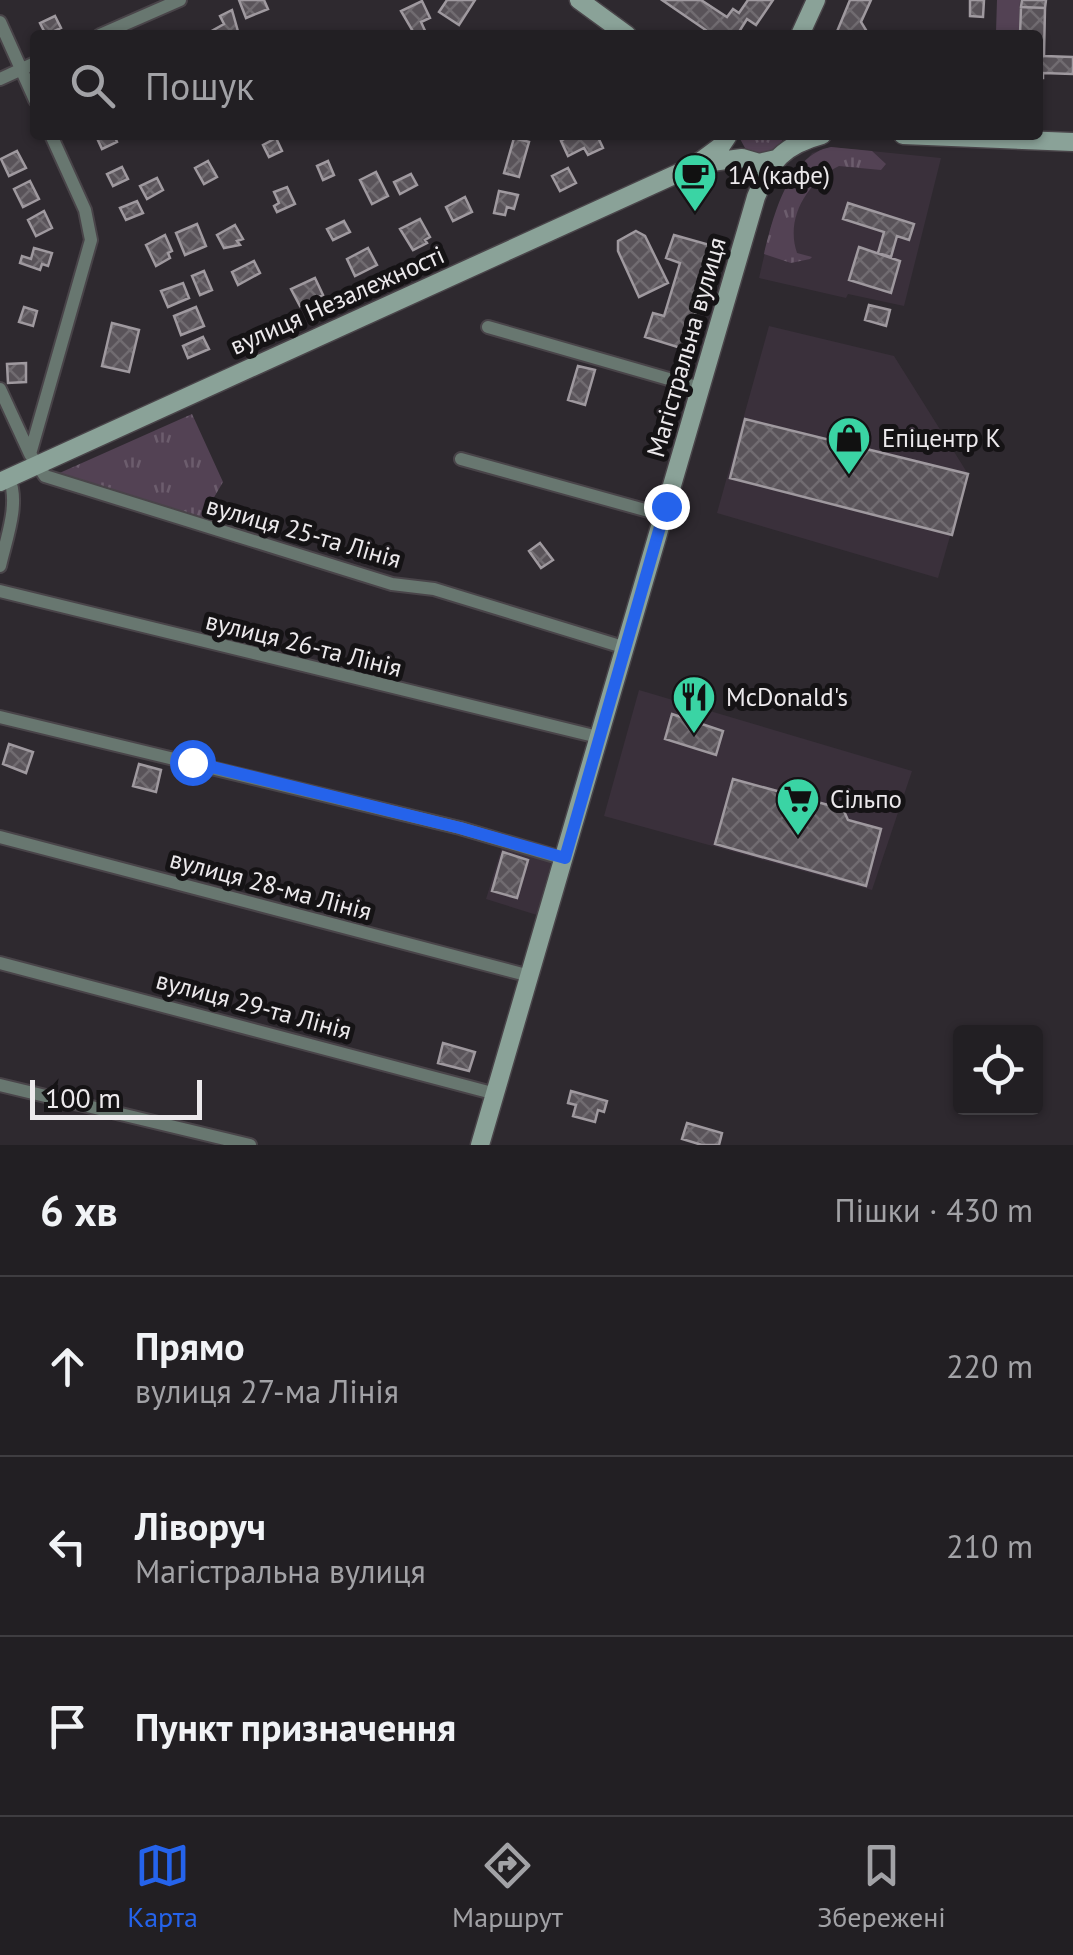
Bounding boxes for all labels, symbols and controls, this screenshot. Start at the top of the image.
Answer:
search box [30,30,1043,140]
icon: search [65,58,120,113]
text: Пошук [145,61,254,110]
cafe icon: 1А (кафе) [672,152,718,213]
place label: 1А (кафе) [728,159,830,191]
street label: Магістральна вулиця [639,233,733,461]
street label: вулиця Незалежності [225,238,449,362]
shop icon: Епіцентр К [826,415,872,476]
place label: Епіцентр К [882,422,1001,454]
route end [644,484,690,530]
street label: вулиця 25-та Лінія [203,489,405,575]
street label: вулиця 26-та Лінія [203,604,405,684]
restaurant icon: McDonald's [671,674,717,735]
place label: McDonald's [726,681,848,713]
route start [170,740,216,786]
supermarket icon: Сільпо [775,776,821,837]
place label: Сільпо [830,783,902,815]
street label: вулиця 28-ма Лінія [166,843,376,927]
street label: вулиця 29-та Лінія [153,964,355,1046]
map controls [953,1025,1043,1115]
button: locate [953,1025,1043,1115]
scale bar [30,1075,202,1120]
text: 100 m [45,1079,121,1116]
text: 6 хв [40,1183,118,1238]
text: Пішки · 430 m [835,1189,1033,1231]
text: Прямо [135,1321,245,1370]
icon: ahead [40,1339,95,1394]
text: 220 m [946,1345,1033,1387]
text: вулиця 27-ма Лінія [135,1370,399,1412]
text: Ліворуч [135,1501,266,1550]
icon: left [40,1519,95,1574]
text: 210 m [946,1525,1033,1567]
text: Магістральна вулиця [135,1550,426,1592]
icon: arrive [40,1699,95,1754]
text: Пункт призначення [135,1702,456,1751]
tab: Карта [127,1838,198,1935]
tab: Маршрут [452,1838,563,1935]
tab: Збережені [817,1838,946,1935]

